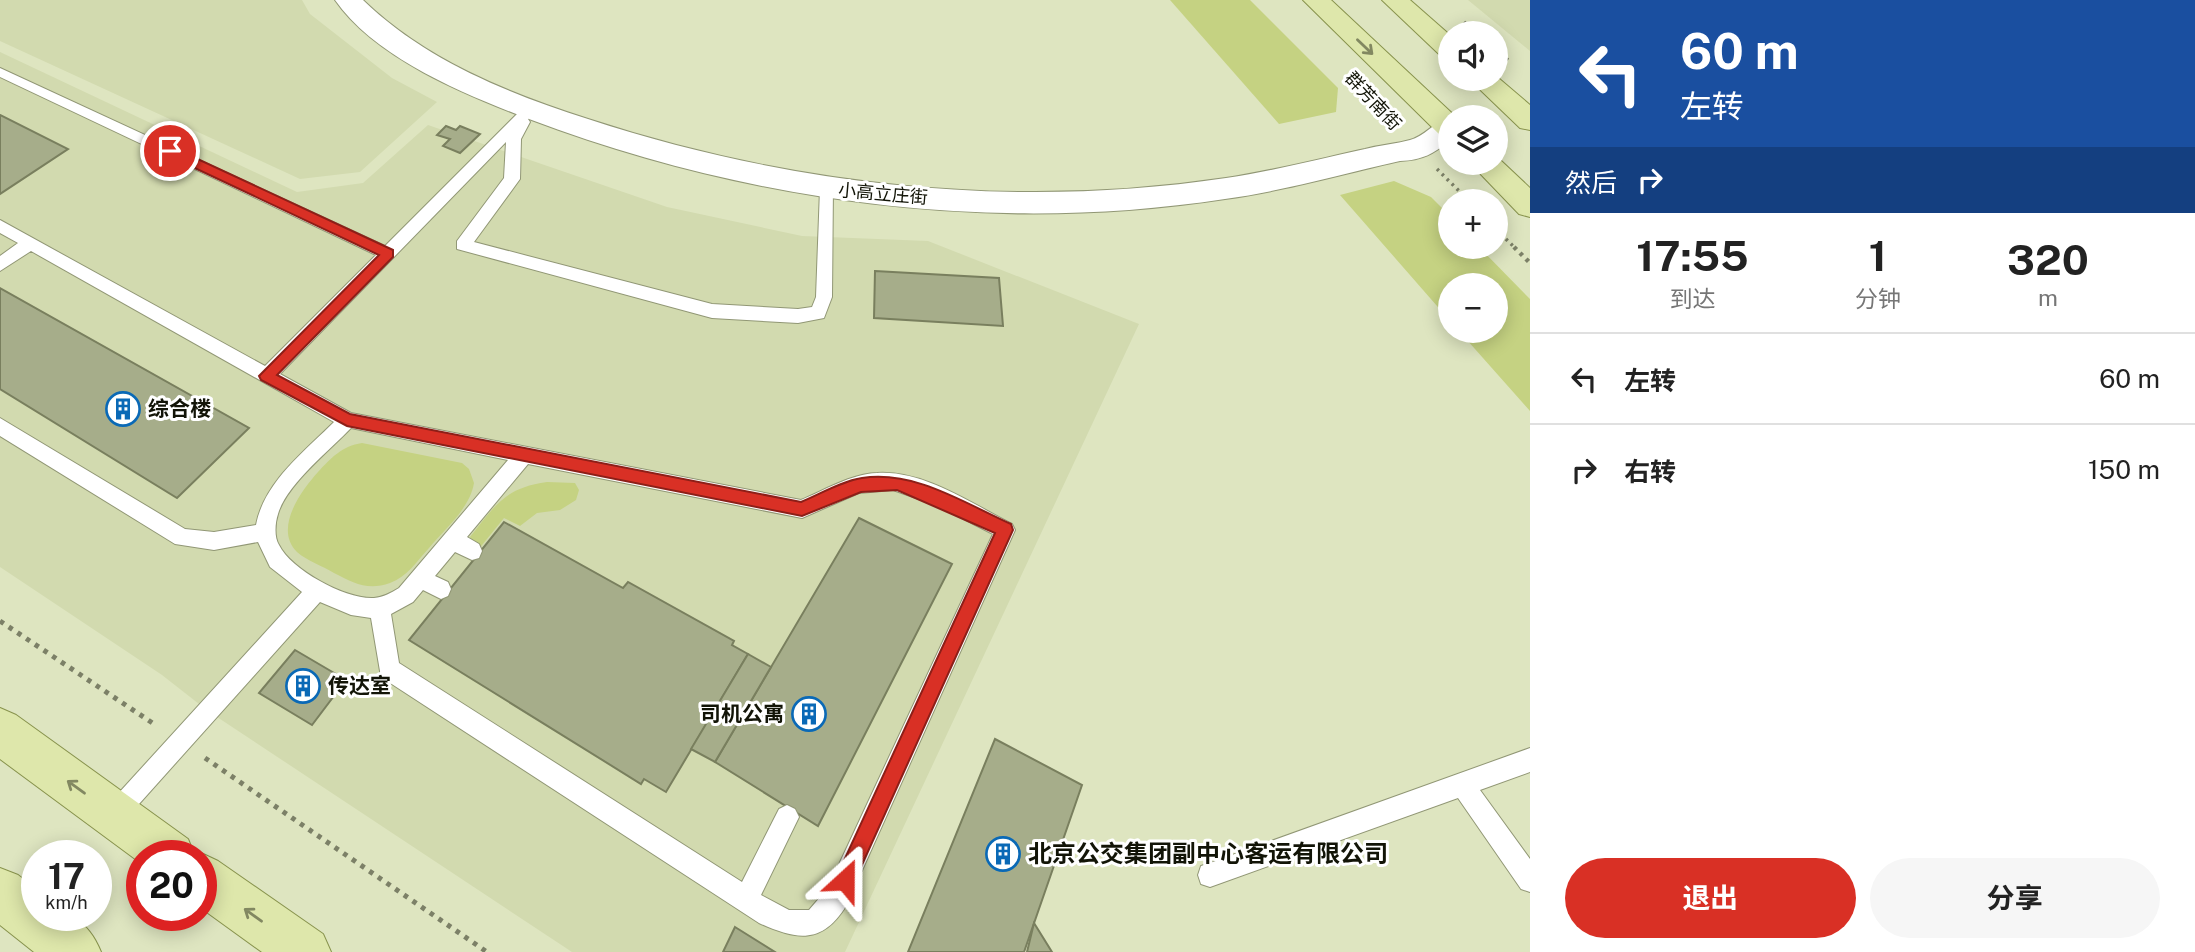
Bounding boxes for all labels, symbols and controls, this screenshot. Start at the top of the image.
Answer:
map controls [1438,21,1508,343]
button: sound [1438,21,1508,91]
text: 60 m [1680,22,1799,80]
icon: left [1565,28,1656,119]
one-way arrow [1356,39,1373,56]
street label: 群芳南街 [1341,67,1406,134]
text: 左转 [1680,88,1744,125]
button: layers [1438,105,1508,175]
pin [140,121,200,181]
icon: arrive [151,132,189,170]
icon: right [1631,161,1669,199]
text: 然后 [1565,167,1617,198]
street label: 小高立庄街 [837,179,929,208]
button: + [1438,189,1508,259]
text: 17:55 [1636,231,1749,280]
text: 1 [1869,231,1887,280]
text: 320 [2007,235,2089,284]
button: − [1438,273,1508,343]
text: m [2038,284,2058,311]
text: 到达 [1669,285,1715,312]
text: 分钟 [1855,285,1901,312]
icon: left [1565,360,1603,398]
text: 60 m [2099,363,2160,394]
text: 左转 [1624,365,1676,396]
building icon: 综合楼 [104,390,142,428]
place label: 综合楼 [148,396,211,421]
icon: right [1565,451,1603,489]
text: 150 m [2088,454,2160,485]
text: 右转 [1624,456,1676,487]
building icon: 传达室 [284,667,322,705]
place label: 传达室 [328,673,391,698]
building icon: 司机公寓 [790,695,828,733]
place label: 司机公寓 [700,701,784,726]
one-way arrow [67,780,86,794]
building icon: 北京公交集团副中心客运有限公司 [984,835,1022,873]
place label: 北京公交集团副中心客运有限公司 [1028,839,1388,867]
speed limit sign: 20 [126,840,217,931]
position arrow [808,843,882,917]
text: 17 [48,856,85,897]
button: 退出 [1565,858,1856,938]
button: 分享 [1870,858,2160,938]
text: km/h [45,892,88,913]
one-way arrow [244,908,263,922]

